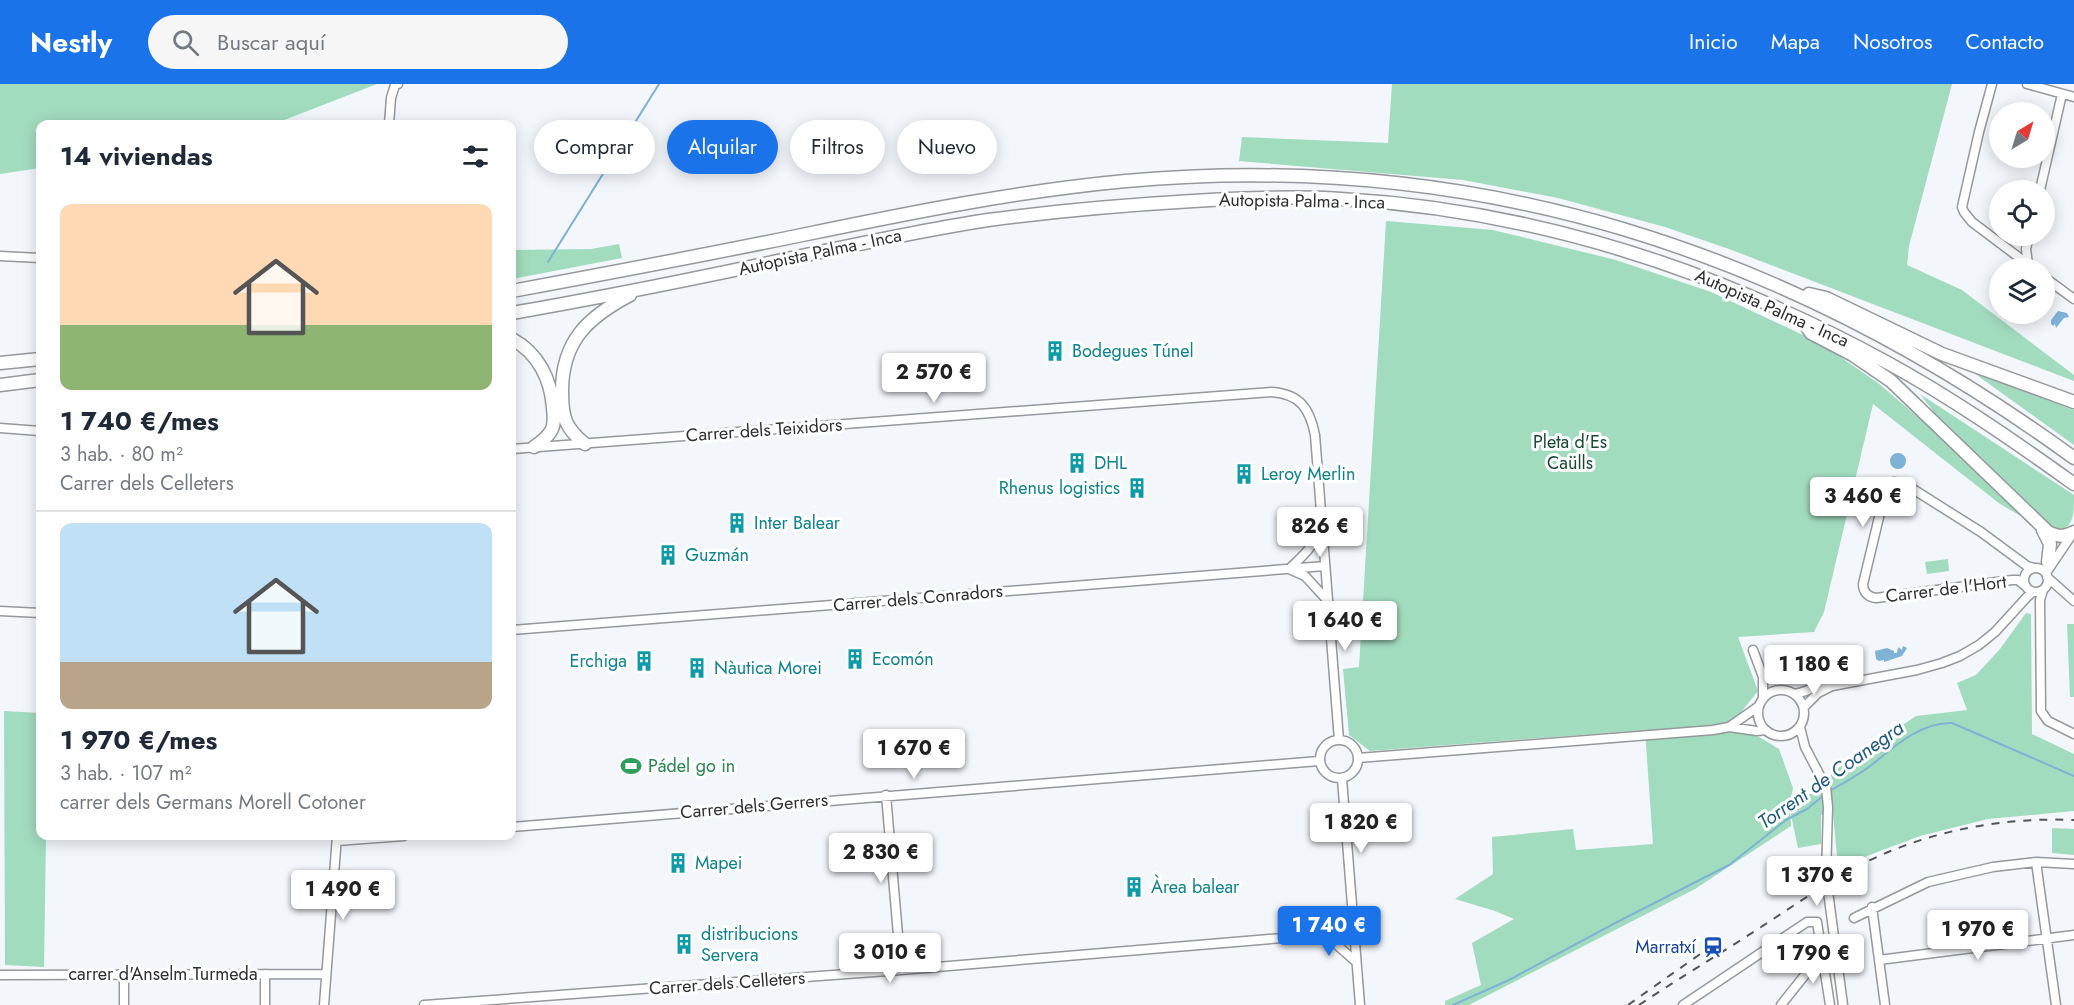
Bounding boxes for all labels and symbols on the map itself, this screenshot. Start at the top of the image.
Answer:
north arrow [1989,102,2055,168]
street label: Autopista Palma - Inca [1219,187,1385,215]
street label: Autopista Palma - Inca [736,222,904,282]
street label: Autopista Palma - Inca [1691,262,1853,354]
place label: Bodegues Túnel [1072,338,1194,364]
building icon: Bodegues Túnel [1043,339,1067,363]
pin: 2 570 € [879,353,989,404]
street label: Carrer dels Teixidors [685,412,843,448]
park label: Pleta d'Es Caülls [1533,429,1607,476]
place label: DHL [1094,450,1127,476]
building icon: DHL [1065,451,1089,475]
place label: Leroy Merlin [1261,461,1355,487]
building icon: Leroy Merlin [1232,462,1256,486]
place label: Rhenus logistics [999,475,1120,501]
building icon: Rhenus logistics [1125,476,1149,500]
pin: 3 460 € [1808,477,1918,528]
pin: 826 € [1278,507,1362,558]
place label: Inter Balear [754,510,841,536]
building icon: Inter Balear [725,511,749,535]
place label: Guzmán [685,542,749,568]
building icon: Guzmán [656,543,680,567]
street label: Carrer de l'Hort [1884,569,2008,609]
street label: Carrer dels Conradors [832,578,1004,618]
pin: 1 640 € [1290,601,1400,652]
pin: 1 180 € [1759,645,1869,696]
place label: Ecomón [872,646,934,672]
building icon: Ecomón [843,647,867,671]
place label: Erchiga [570,648,627,674]
building icon: Erchiga [632,649,656,673]
place label: Nàutica Morei [714,655,822,681]
building icon: Nàutica Morei [685,656,709,680]
water label: Torrent de Coanegra [1752,714,1910,836]
pin: 1 670 € [859,729,969,780]
place label: Pádel go in [648,753,735,779]
sports icon: Pádel go in [619,754,643,778]
street label: Carrer dels Gerrers [679,787,829,825]
pin: 1 820 € [1306,803,1416,854]
pin: 2 830 € [826,833,936,884]
place label: Mapei [695,850,742,876]
building icon: Mapei [666,851,690,875]
pin: 1 370 € [1762,856,1872,907]
pin: 1 490 € [288,870,398,921]
place label: Àrea balear [1151,874,1240,900]
building icon: Àrea balear [1122,875,1146,899]
pin: 1 740 € [1274,906,1384,957]
pin: 1 970 € [1923,910,2033,961]
place label: distribucions Servera [701,921,798,968]
building icon: distribucions Servera [672,932,696,956]
pin: 3 010 € [835,933,945,984]
place label: Marratxí [1635,934,1697,960]
pin: 1 790 € [1758,934,1868,985]
station icon: Marratxí [1701,935,1725,959]
street label: carrer d'Anselm Turmeda [68,961,258,987]
street label: Carrer dels Celleters [648,965,806,1001]

